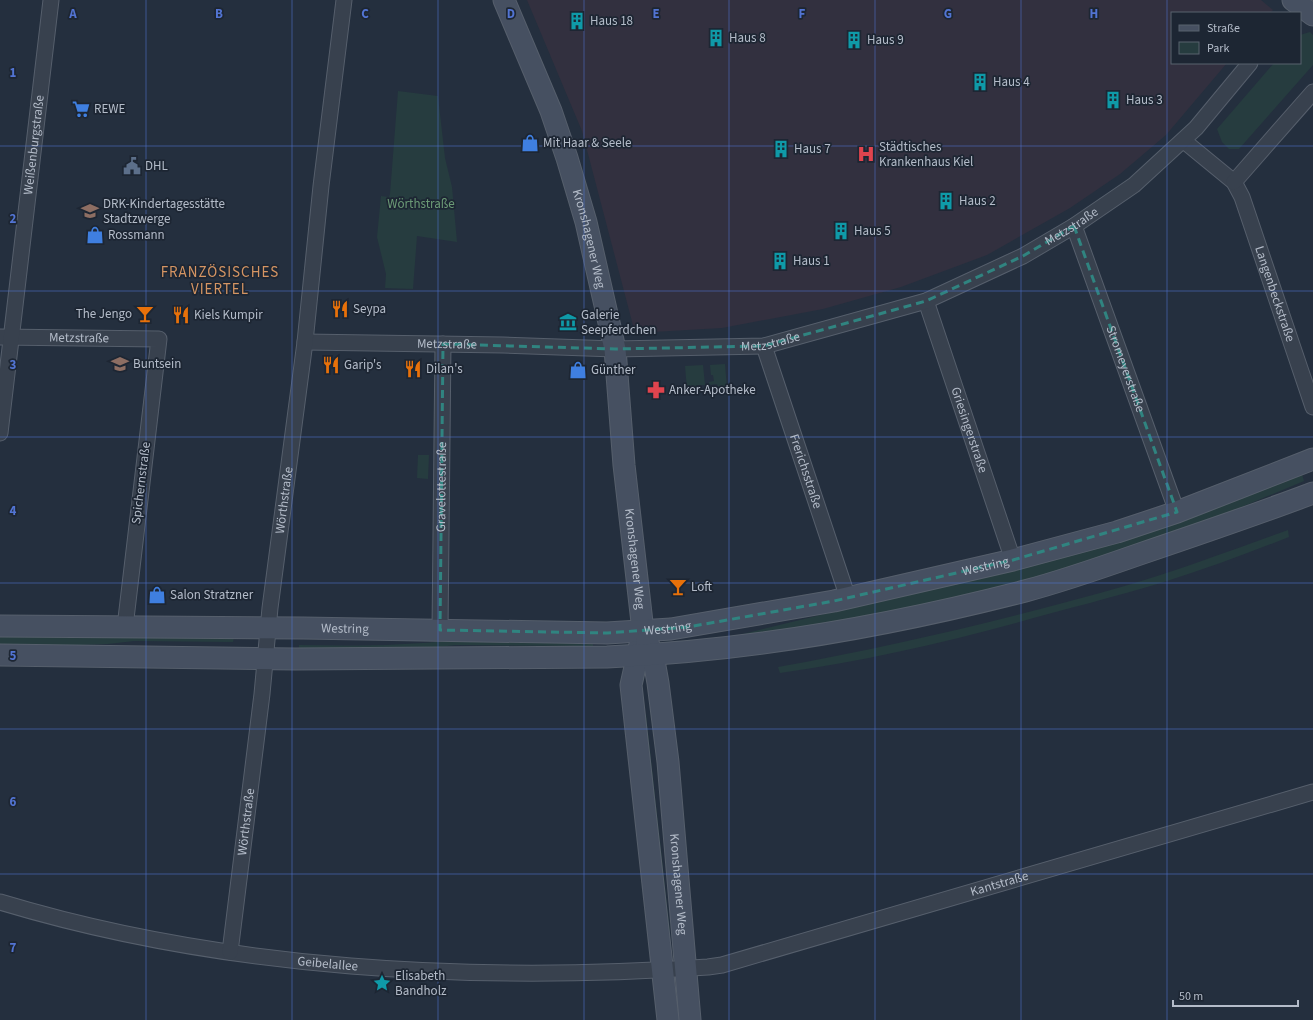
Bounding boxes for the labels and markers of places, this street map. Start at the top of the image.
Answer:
building icon: Haus 18 [567,11,587,31]
place label: Haus 18 [590,12,633,30]
building icon: Haus 8 [706,28,726,48]
place label: Haus 8 [729,29,766,47]
building icon: Haus 9 [844,30,864,50]
place label: Haus 9 [867,31,904,49]
building icon: Haus 4 [970,72,990,92]
place label: Haus 4 [993,73,1030,91]
building icon: Haus 3 [1103,90,1123,110]
place label: Haus 3 [1126,91,1163,109]
supermarket icon: REWE [71,99,91,119]
place label: REWE [94,100,125,118]
shop icon: Mit Haar & Seele [520,133,540,153]
place label: Mit Haar & Seele [543,134,631,152]
place label: Städtisches Krankenhaus Kiel [879,138,973,171]
building icon: Haus 7 [771,139,791,159]
place label: Haus 7 [794,140,831,158]
hospital icon: Städtisches Krankenhaus Kiel [856,144,876,164]
public building icon: DHL [122,156,142,176]
place label: DHL [145,157,168,175]
building icon: Haus 2 [936,191,956,211]
place label: Haus 2 [959,192,996,210]
place label: DRK-Kindertagesstätte Stadtzwerge [103,195,225,228]
school or university icon: DRK-Kindertagesstätte Stadtzwerge [80,201,100,221]
building icon: Haus 5 [831,221,851,241]
place label: Haus 5 [854,222,891,240]
shop icon: Rossmann [85,225,105,245]
place label: Rossmann [108,226,165,244]
building icon: Haus 1 [770,251,790,271]
place label: Haus 1 [793,252,830,270]
restaurant icon: Seypa [330,299,350,319]
place label: Seypa [353,300,386,318]
bar icon: The Jengo [135,304,155,324]
place label: The Jengo [76,305,132,323]
restaurant icon: Kiels Kumpir [171,305,191,325]
place label: Kiels Kumpir [194,306,263,324]
place label: Galerie Seepferdchen [581,306,656,339]
museum icon: Galerie Seepferdchen [558,312,578,332]
school or university icon: Buntsein [110,354,130,374]
place label: Buntsein [133,355,181,373]
restaurant icon: Garip's [321,355,341,375]
place label: Garip's [344,356,382,374]
restaurant icon: Dilan's [403,359,423,379]
place label: Dilan's [426,360,463,378]
shop icon: Günther [568,360,588,380]
place label: Günther [591,361,636,379]
pharmacy icon: Anker-Apotheke [646,380,666,400]
place label: Anker-Apotheke [669,381,756,399]
bar icon: Loft [668,577,688,597]
place label: Loft [691,578,712,596]
shop icon: Salon Stratzner [147,585,167,605]
place label: Salon Stratzner [170,586,254,604]
place label: Elisabeth Bandholz [395,967,447,1000]
place icon: Elisabeth Bandholz [372,973,392,993]

